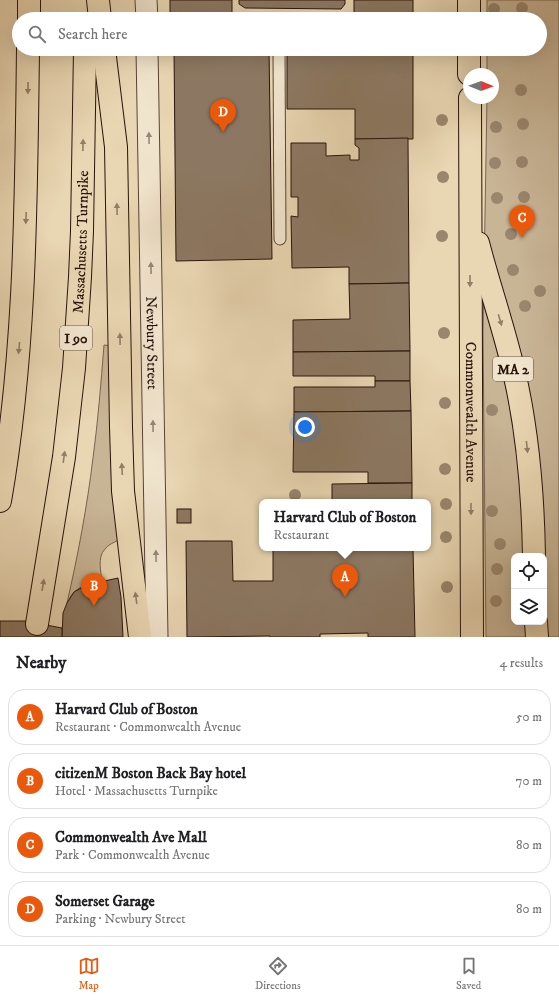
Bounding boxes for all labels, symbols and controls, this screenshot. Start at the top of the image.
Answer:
search box [12,12,547,56]
icon: search [26,23,48,45]
text: Search here [58,25,127,44]
north arrow [463,68,499,104]
one-way arrow [25,82,31,95]
pin: D [210,99,236,132]
one-way arrow [146,131,152,144]
one-way arrow [80,138,86,151]
street label: Massachusetts Turnpike [69,170,93,314]
one-way arrow [114,203,121,215]
pin: C [509,205,535,238]
one-way arrow [22,212,29,224]
one-way arrow [148,261,154,274]
one-way arrow [467,275,473,288]
street label: Newbury Street [141,296,162,390]
one-way arrow [497,314,503,326]
road number: I 90 [60,326,92,350]
one-way arrow [117,332,123,345]
one-way arrow [15,342,22,354]
street label: Commonwealth Avenue [461,342,480,482]
road number: MA 2 [493,357,533,381]
your location [295,417,315,437]
one-way arrow [150,419,156,432]
one-way arrow [524,441,530,453]
one-way arrow [61,451,67,463]
one-way arrow [119,463,126,475]
popup [259,499,431,551]
one-way arrow [468,503,474,516]
text: Harvard Club of Boston [274,508,416,527]
text: Restaurant [274,527,329,543]
one-way arrow [153,549,159,562]
map controls [511,553,547,625]
button: locate [511,553,547,589]
pin: A [332,564,358,597]
pin: B [81,573,107,606]
one-way arrow [41,579,47,591]
button: layers [511,589,547,625]
one-way arrow [133,592,139,604]
text: Nearby [16,652,66,674]
text: 4 results [500,655,543,671]
text: Harvard Club of Boston [55,700,198,719]
text: A [26,709,34,725]
text: 50 m [516,709,542,725]
text: Restaurant · Commonwealth Avenue [55,719,241,735]
text: citizenM Boston Back Bay hotel [55,764,246,783]
text: B [26,773,34,789]
text: 70 m [516,773,542,789]
text: Hotel · Massachusetts Turnpike [55,783,218,799]
text: Commonwealth Ave Mall [55,828,207,847]
text: C [26,837,34,853]
text: 80 m [516,837,542,853]
text: Park · Commonwealth Avenue [55,847,210,863]
text: Somerset Garage [55,892,155,911]
text: D [25,901,35,917]
text: 80 m [516,901,542,917]
text: Parking · Newbury Street [55,911,185,927]
tab: Map [78,955,100,993]
tab: Directions [255,955,301,993]
tab: Saved [456,955,481,993]

